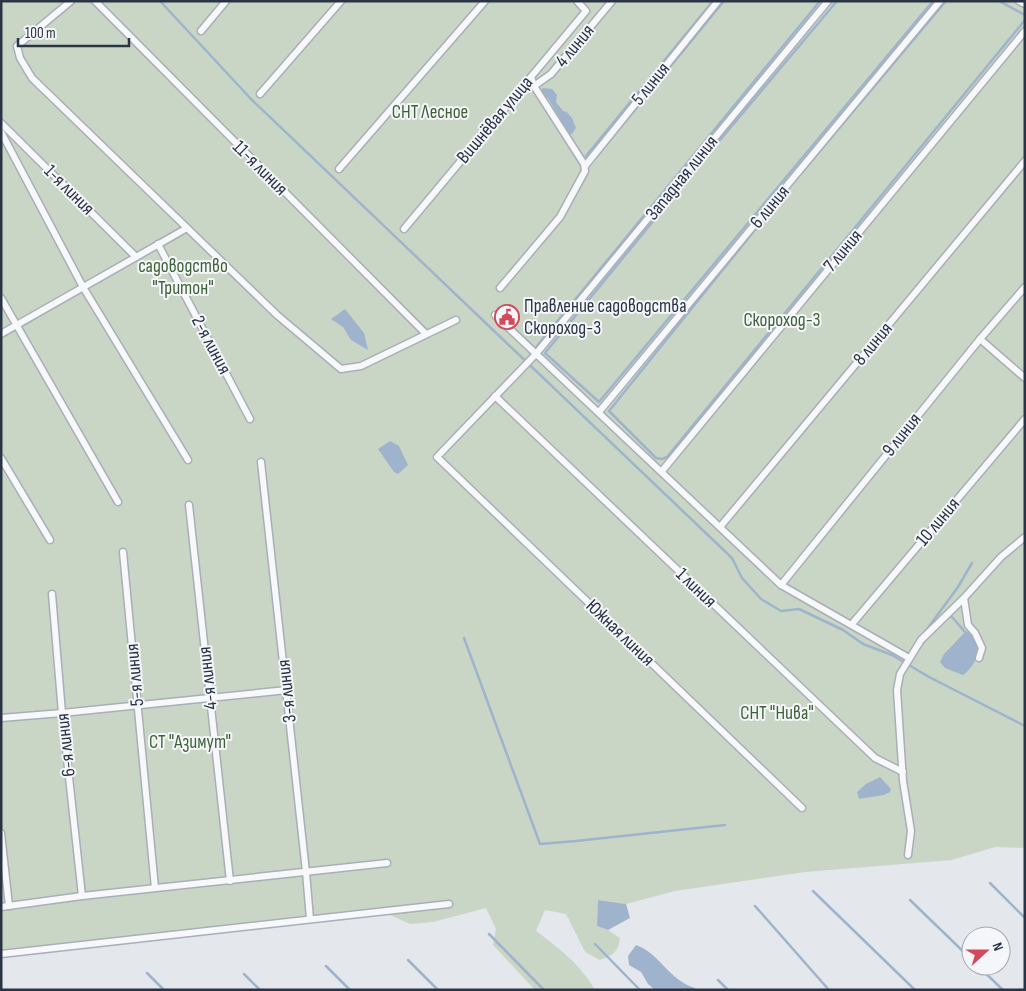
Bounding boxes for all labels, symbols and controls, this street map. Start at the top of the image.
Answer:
scale bar [18,15,129,47]
street label: 4 линия [551,20,599,72]
text: 100 m [25,24,56,43]
street label: 5 линия [627,58,675,110]
street label: Вишнёвая улица [452,72,538,168]
park label: СНТ Лесное [392,101,468,124]
street label: Западная линия [641,131,723,225]
street label: 11-я линия [228,136,292,200]
street label: 1-я линия [39,160,99,220]
street label: 6 линия [745,181,795,233]
street label: 7 линия [819,225,867,277]
park label: садоводство "Тритон" [138,255,228,300]
place label: Правление садоводства Скороход-3 [524,295,687,340]
public building icon: Правление садоводства Скороход-3 [494,304,520,330]
park label: Скороход-3 [743,309,821,332]
street label: 2-я линия [186,312,236,378]
street label: 8 линия [848,318,898,370]
street label: 9 линия [878,409,926,461]
street label: 10 линия [911,493,965,551]
street label: 1 линия [671,563,721,613]
street label: Южная линия [581,595,659,671]
street label: 5-я линия [121,643,149,707]
street label: 4-я линия [193,645,223,711]
street label: 3-я линия [272,658,302,724]
park label: СНТ "Нива" [740,702,814,725]
street label: 6-я линия [51,712,81,778]
park label: СТ "Азимут" [149,731,231,754]
north arrow [961,926,1011,976]
text: N [988,940,1007,953]

